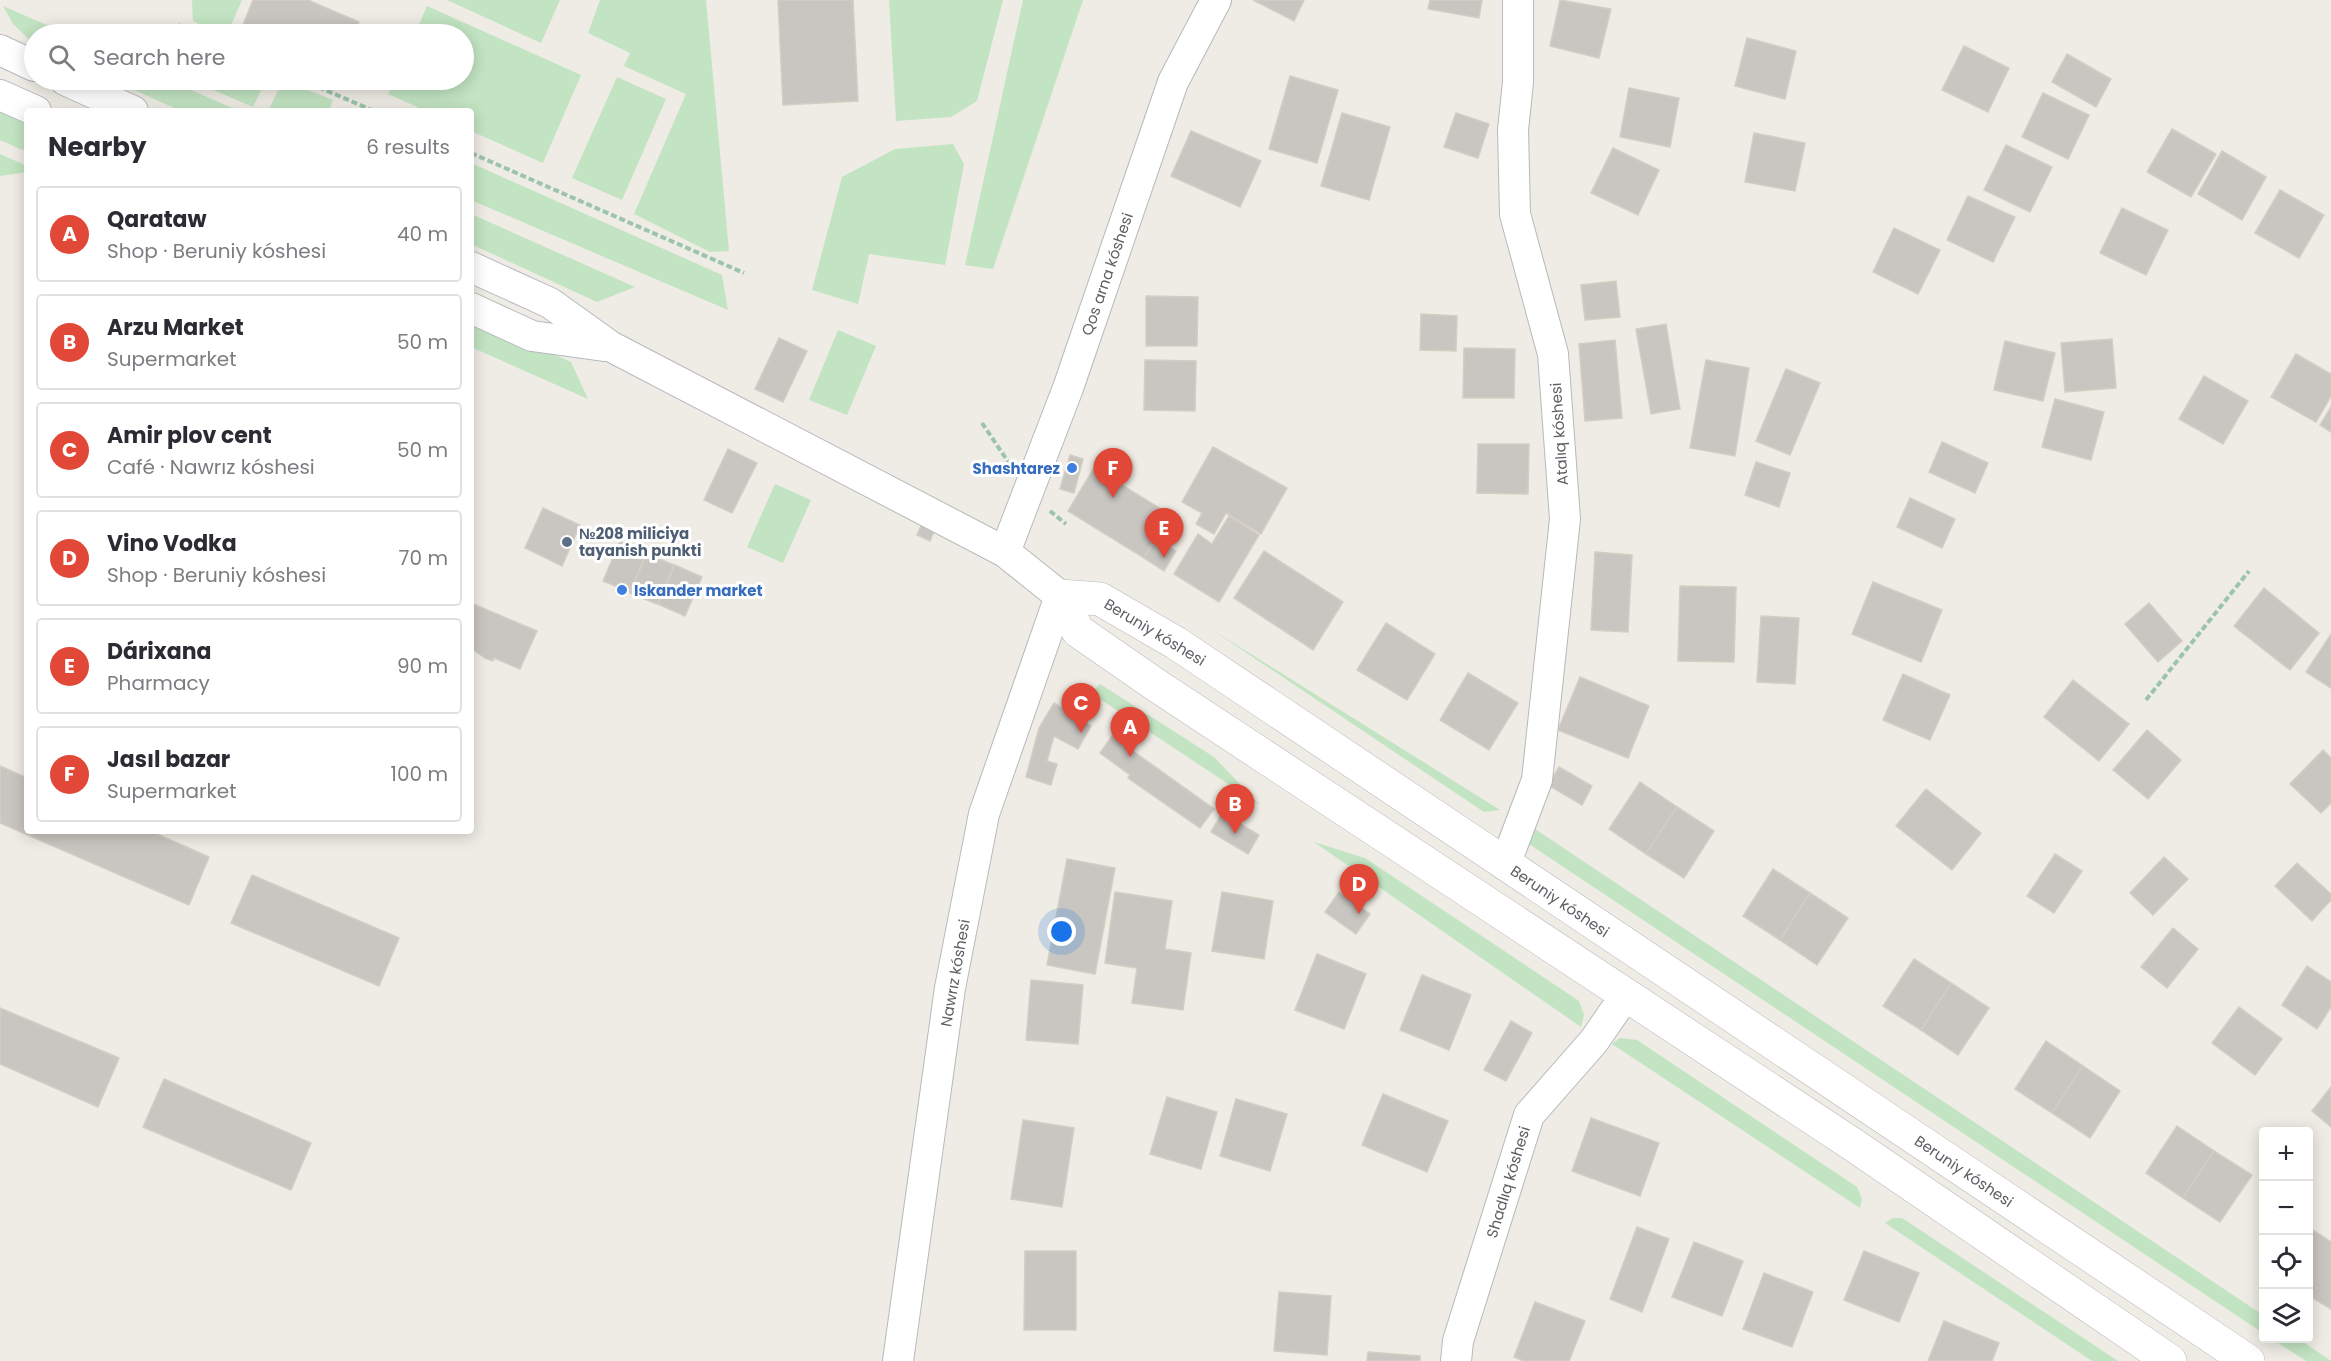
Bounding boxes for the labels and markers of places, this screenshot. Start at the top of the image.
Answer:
pin: F [1094,448,1132,498]
place label: Shashtarez [973,458,1060,479]
marker: Shashtarez [1065,461,1079,475]
pin: E [1144,508,1184,558]
place label: №208 miliciya tayanish punkti [579,523,701,561]
marker: №208 miliciya tayanish punkti [560,535,574,549]
place label: Iskander market [634,580,762,601]
marker: Iskander market [615,583,629,597]
pin: C [1062,684,1100,733]
pin: A [1110,708,1150,757]
pin: B [1216,784,1254,834]
pin: D [1340,864,1378,914]

